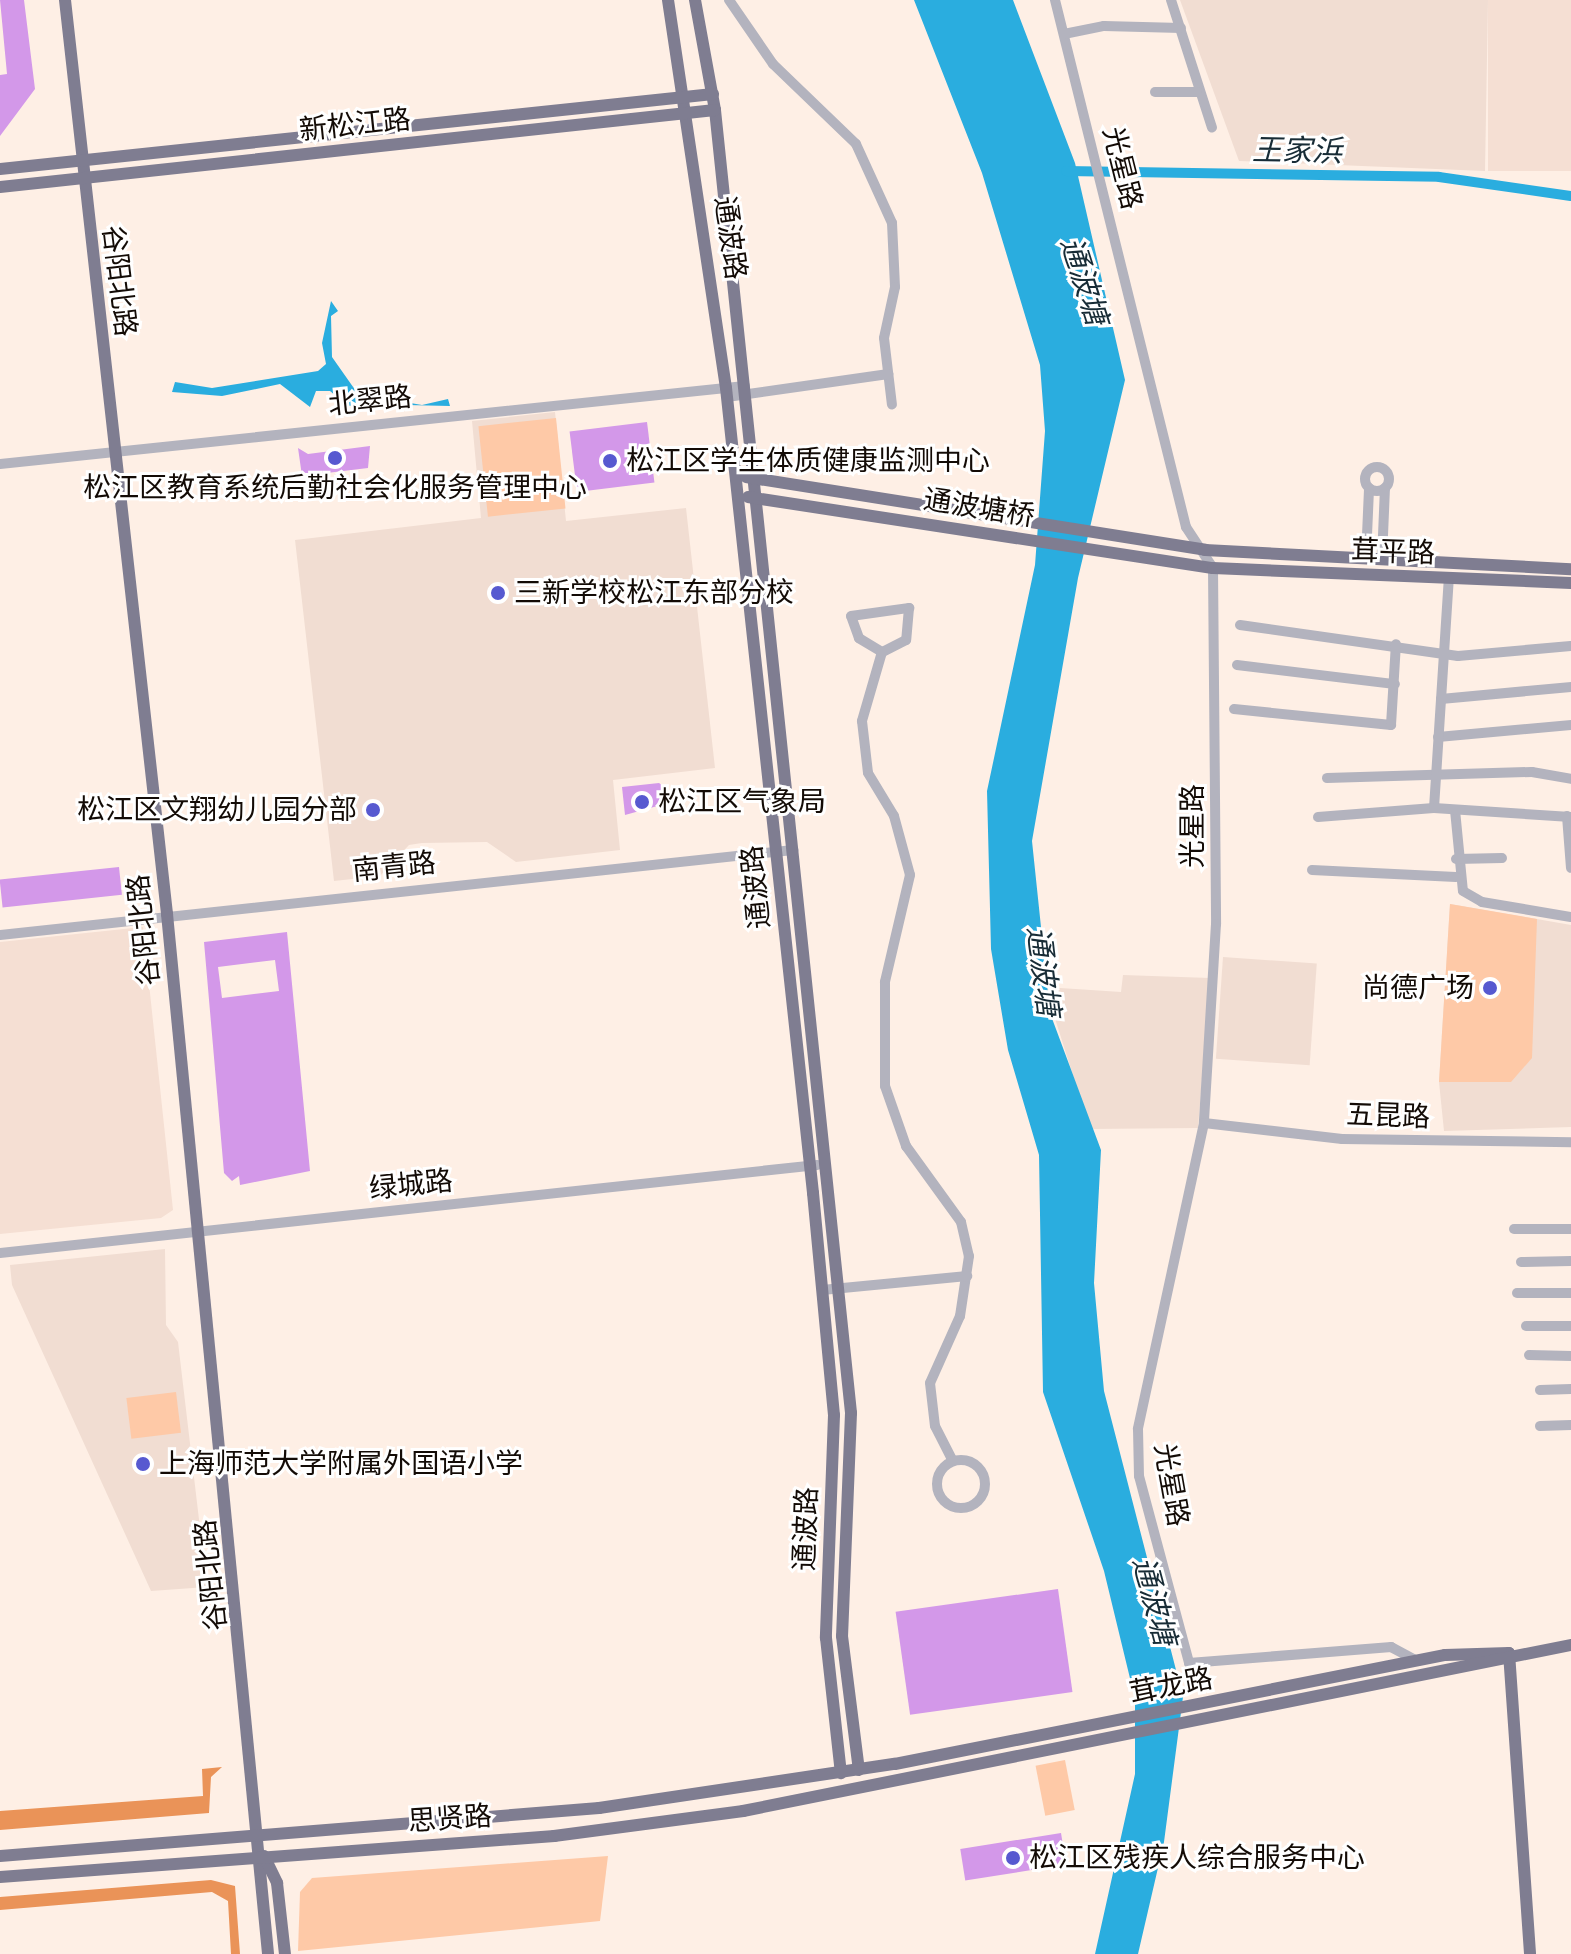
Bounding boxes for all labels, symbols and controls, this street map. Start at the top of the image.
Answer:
street label: 新松江路 [298,102,412,148]
street label: 光星路 [1096,123,1148,213]
water label: 王家浜 [1252,132,1342,170]
street label: 通波路 [708,194,752,282]
street label: 谷阳北路 [96,223,142,339]
water label: 通波塘 [1053,233,1115,329]
street label: 北翠路 [326,380,414,422]
place label: 松江区学生体质健康监测中心 [626,444,990,478]
marker: 松江区教育系统后勤社会化服务管理中心 [326,449,344,467]
marker: 松江区学生体质健康监测中心 [601,452,619,470]
place label: 松江区教育系统后勤社会化服务管理中心 [83,471,587,505]
street label: 通波塘桥 [921,483,1037,533]
street label: 茸平路 [1350,534,1436,570]
place label: 三新学校松江东部分校 [514,576,794,610]
marker: 三新学校松江东部分校 [489,584,507,602]
street label: 光星路 [1176,784,1210,868]
place label: 松江区气象局 [658,785,826,819]
place label: 松江区文翔幼儿园分部 [77,793,357,827]
marker: 松江区气象局 [633,793,651,811]
marker: 松江区文翔幼儿园分部 [364,801,382,819]
street label: 通波路 [735,843,777,931]
street label: 南青路 [350,846,438,888]
street label: 谷阳北路 [121,873,167,987]
water label: 通波塘 [1020,924,1066,1018]
place label: 尚德广场 [1362,971,1474,1005]
marker: 尚德广场 [1481,979,1499,997]
street label: 五昆路 [1345,1098,1431,1134]
street label: 绿城路 [367,1164,455,1206]
street label: 光星路 [1147,1441,1195,1529]
place label: 上海师范大学附属外国语小学 [159,1447,523,1481]
marker: 上海师范大学附属外国语小学 [134,1455,152,1473]
street label: 通波路 [788,1486,824,1572]
street label: 谷阳北路 [188,1518,234,1632]
water label: 通波塘 [1125,1553,1183,1649]
street label: 茸龙路 [1127,1661,1215,1711]
street label: 思贤路 [407,1799,493,1839]
place label: 松江区残疾人综合服务中心 [1029,1841,1365,1875]
marker: 松江区残疾人综合服务中心 [1004,1849,1022,1867]

